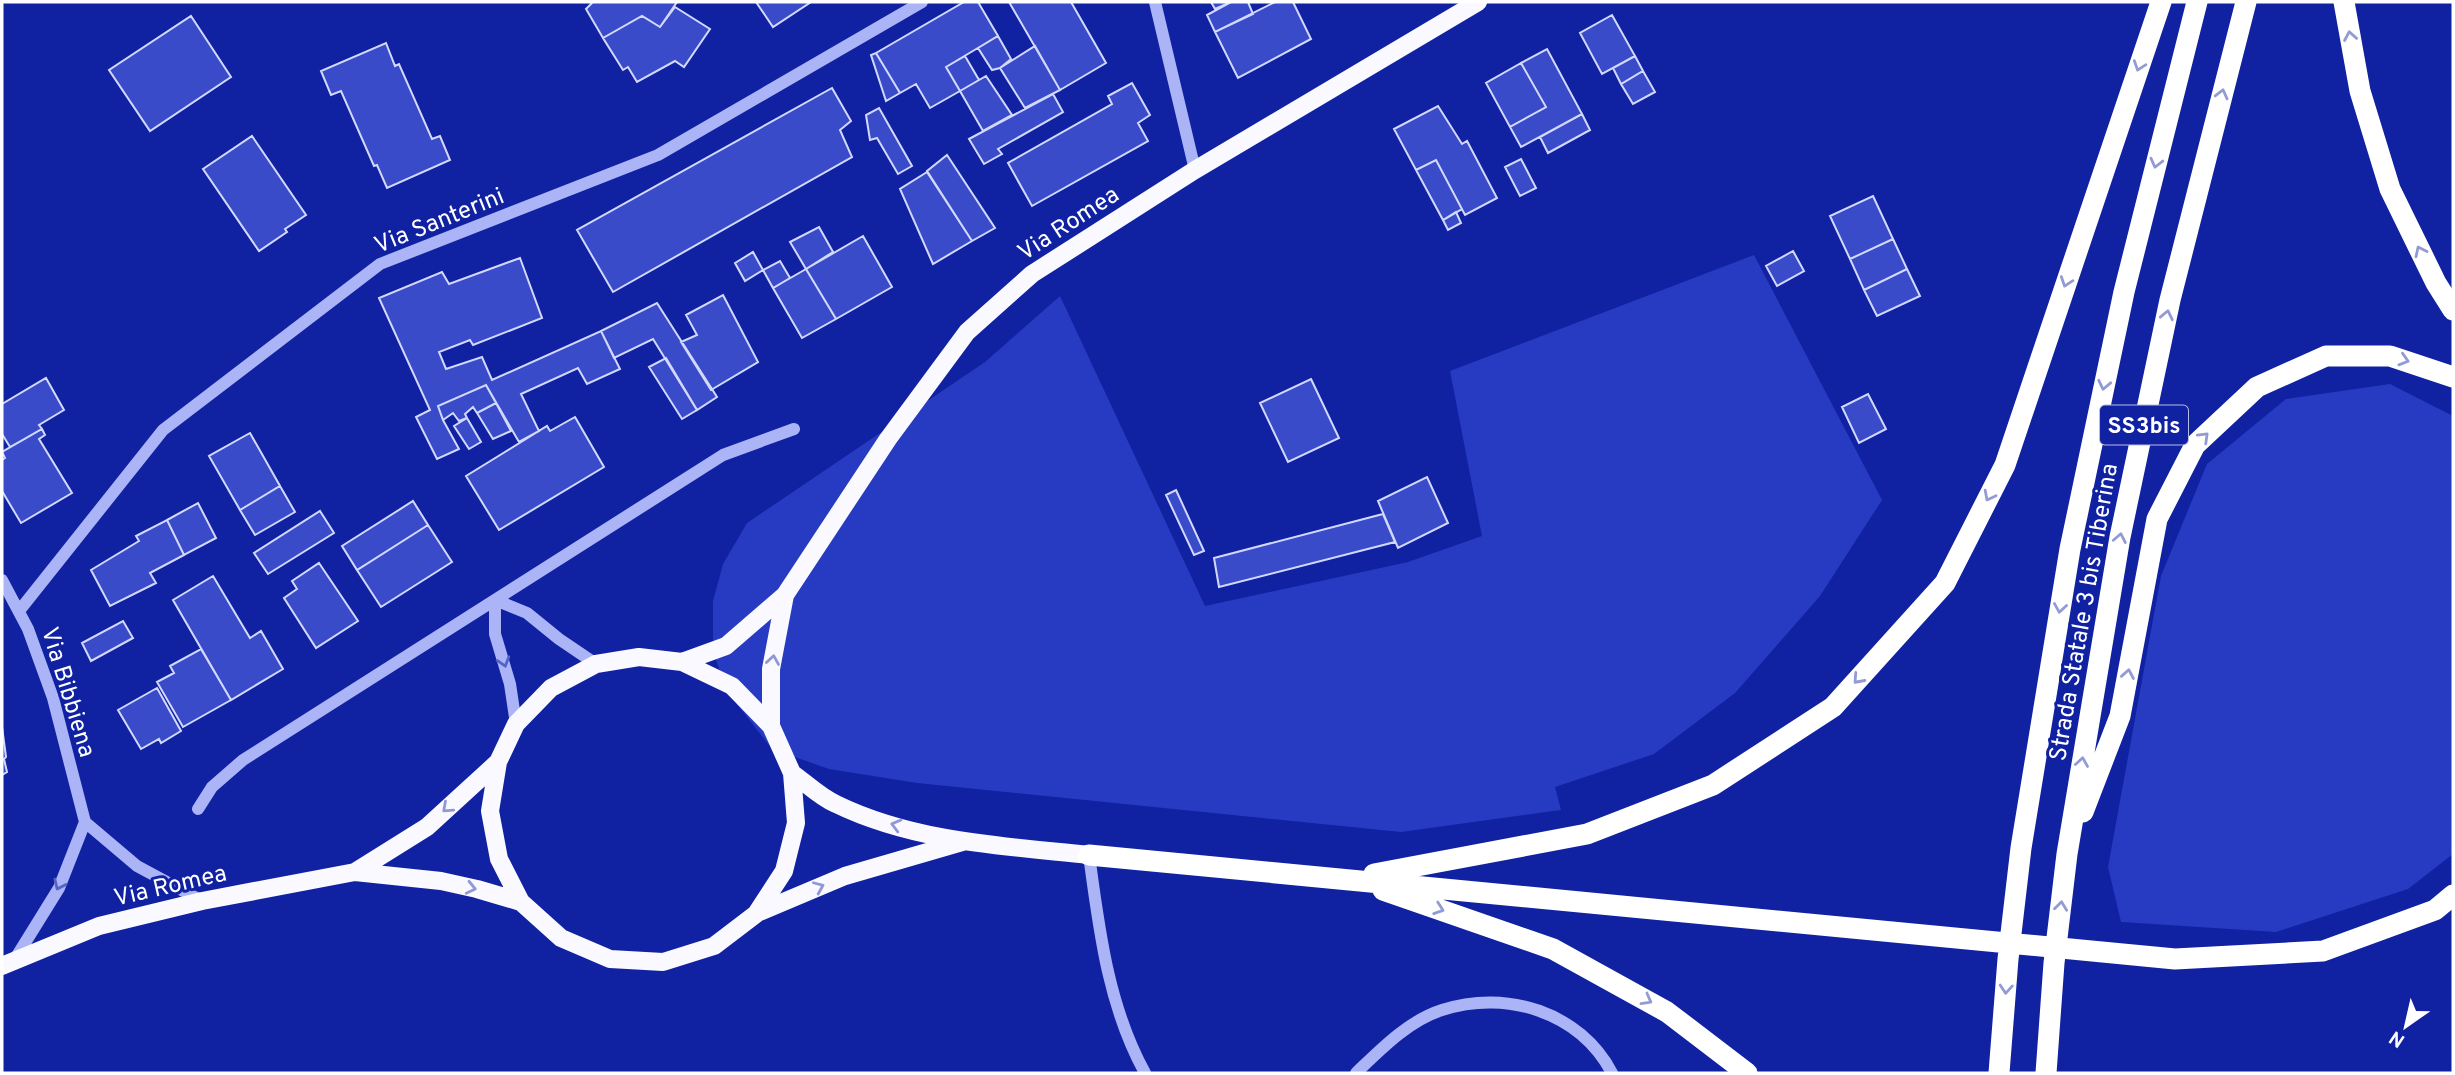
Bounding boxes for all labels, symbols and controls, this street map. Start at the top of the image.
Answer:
one-way arrow [2343,30,2358,41]
one-way arrow [2133,60,2147,72]
one-way arrow [2214,89,2228,101]
one-way arrow [2150,157,2164,169]
street label: Via Romea [1013,181,1125,269]
street label: Via Santerini [370,182,509,261]
one-way arrow [2415,246,2429,258]
one-way arrow [2060,275,2074,288]
one-way arrow [2158,309,2173,321]
one-way arrow [2397,352,2409,367]
one-way arrow [2098,379,2113,391]
road number: SS3bis [2100,406,2188,444]
one-way arrow [2195,433,2208,446]
street label: Strada Statale 3 bis Tiberina [2044,461,2126,763]
one-way arrow [1984,489,1998,501]
one-way arrow [2112,532,2127,544]
one-way arrow [2053,602,2068,614]
street label: Via Bibbiena [33,624,101,761]
one-way arrow [765,654,780,666]
one-way arrow [495,656,510,668]
one-way arrow [2120,668,2135,680]
one-way arrow [1854,671,1867,684]
one-way arrow [2074,756,2089,768]
one-way arrow [442,800,455,812]
one-way arrow [890,819,902,833]
street label: Via Romea [111,859,230,914]
one-way arrow [54,878,68,890]
one-way arrow [465,880,477,894]
one-way arrow [812,881,824,895]
one-way arrow [2053,900,2068,912]
one-way arrow [1433,901,1445,915]
one-way arrow [1998,984,2013,995]
north arrow [2371,991,2441,1061]
one-way arrow [1640,992,1652,1005]
text: N [2385,1025,2410,1052]

